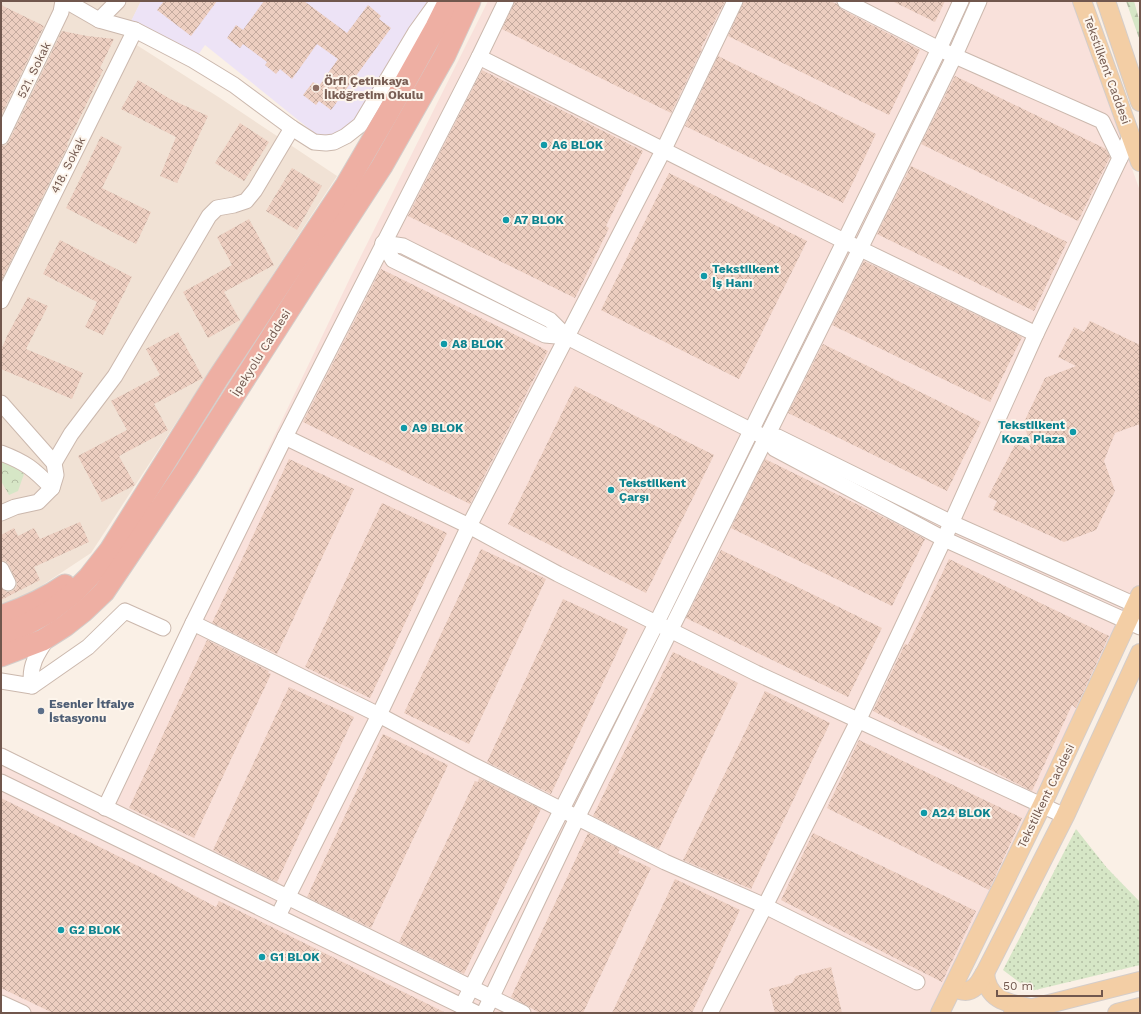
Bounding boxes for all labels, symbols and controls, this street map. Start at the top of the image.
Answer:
street label: Tekstilkent Caddesi [1081,14,1133,126]
street label: 521. Sokak [14,39,54,101]
place label: Örfi Çetinkaya İlköğretim Okulu [324,74,423,102]
marker: Örfi Çetinkaya İlköğretim Okulu [311,83,321,93]
street label: 418. Sokak [48,134,88,196]
place label: A6 BLOK [552,138,604,152]
marker: A6 BLOK [539,140,549,150]
place label: A7 BLOK [514,213,565,227]
marker: A7 BLOK [501,215,511,225]
place label: Tekstilkent İş Hanı [712,262,780,290]
marker: Tekstilkent İş Hanı [699,271,709,281]
street label: İpekyolu Caddesi [229,307,293,399]
place label: A8 BLOK [452,337,504,351]
marker: A8 BLOK [439,339,449,349]
place label: Tekstilkent Koza Plaza [998,418,1066,446]
place label: A9 BLOK [412,421,464,435]
marker: A9 BLOK [399,423,409,433]
marker: Tekstilkent Koza Plaza [1068,427,1078,437]
place label: Tekstilkent Çarşı [619,476,687,504]
marker: Tekstilkent Çarşı [606,485,616,495]
place label: Esenler İtfaiye İstasyonu [49,697,134,725]
marker: Esenler İtfaiye İstasyonu [36,706,46,716]
street label: Tekstilkent Caddesi [1015,742,1077,850]
place label: A24 BLOK [932,806,991,820]
marker: A24 BLOK [919,808,929,818]
place label: G2 BLOK [69,923,121,937]
marker: G2 BLOK [56,925,66,935]
place label: G1 BLOK [270,950,320,964]
marker: G1 BLOK [257,952,267,962]
scale bar [997,972,1102,998]
text: 50 m [1003,979,1033,993]

